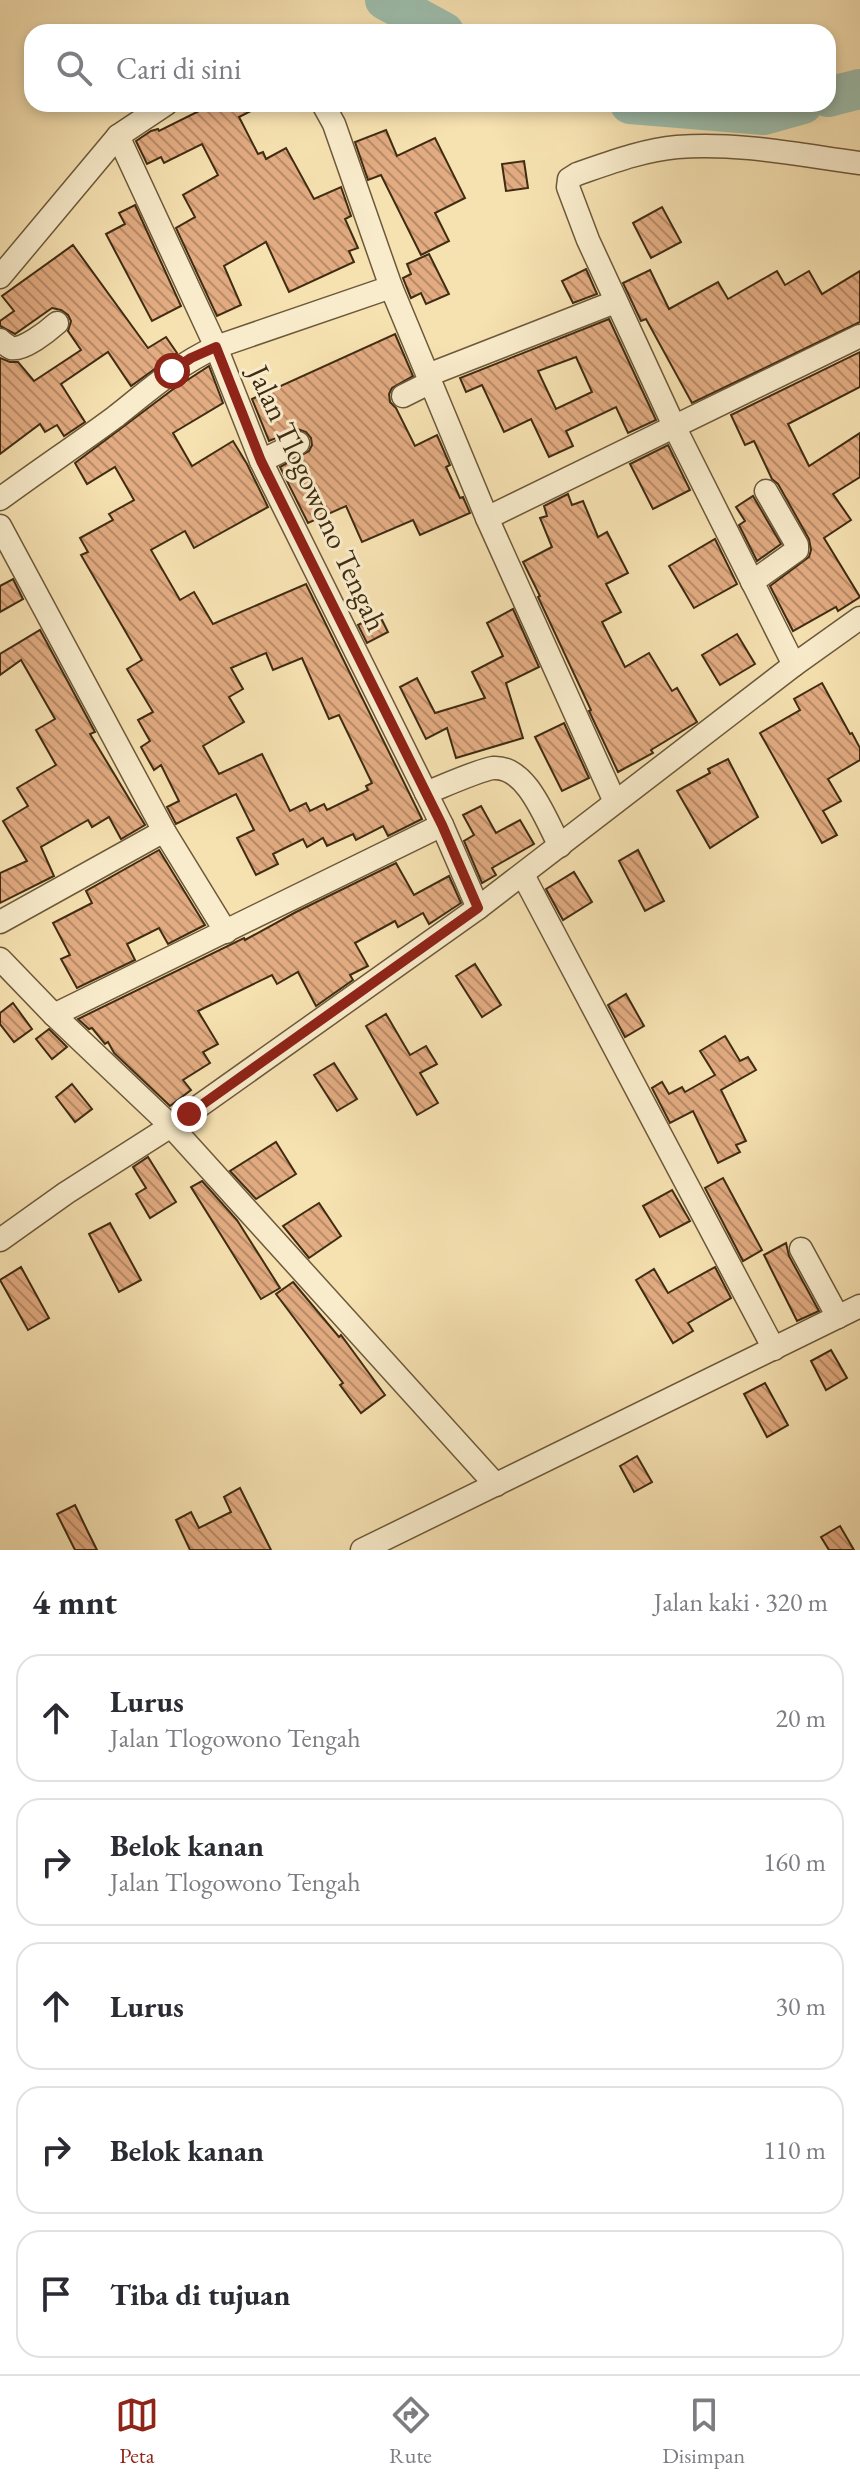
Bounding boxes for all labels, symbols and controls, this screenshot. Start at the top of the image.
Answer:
search box [24,24,836,112]
icon: search [52,46,96,90]
text: Cari di sini [116,49,241,88]
route start [154,353,190,389]
street label: Jalan Tlogowono Tengah [238,356,397,637]
route end [171,1096,207,1132]
text: 4 mnt [32,1580,117,1624]
text: Jalan kaki · 320 m [654,1585,828,1619]
text: Lurus [110,1682,184,1721]
icon: ahead [34,1696,78,1740]
text: 20 m [776,1701,826,1735]
text: Jalan Tlogowono Tengah [110,1721,361,1755]
text: Belok kanan [110,1826,264,1865]
icon: right [34,1840,78,1884]
text: 160 m [763,1845,826,1879]
text: Jalan Tlogowono Tengah [110,1865,361,1899]
icon: ahead [34,1984,78,2028]
text: Lurus [110,1987,184,2026]
text: 30 m [776,1989,826,2023]
icon: right [34,2128,78,2172]
text: Belok kanan [110,2131,264,2170]
text: 110 m [763,2133,826,2167]
icon: arrive [34,2272,78,2316]
text: Tiba di tujuan [110,2275,290,2314]
tab: Peta [115,2393,159,2470]
tab: Rute [389,2393,433,2470]
tab: Disimpan [662,2393,745,2470]

